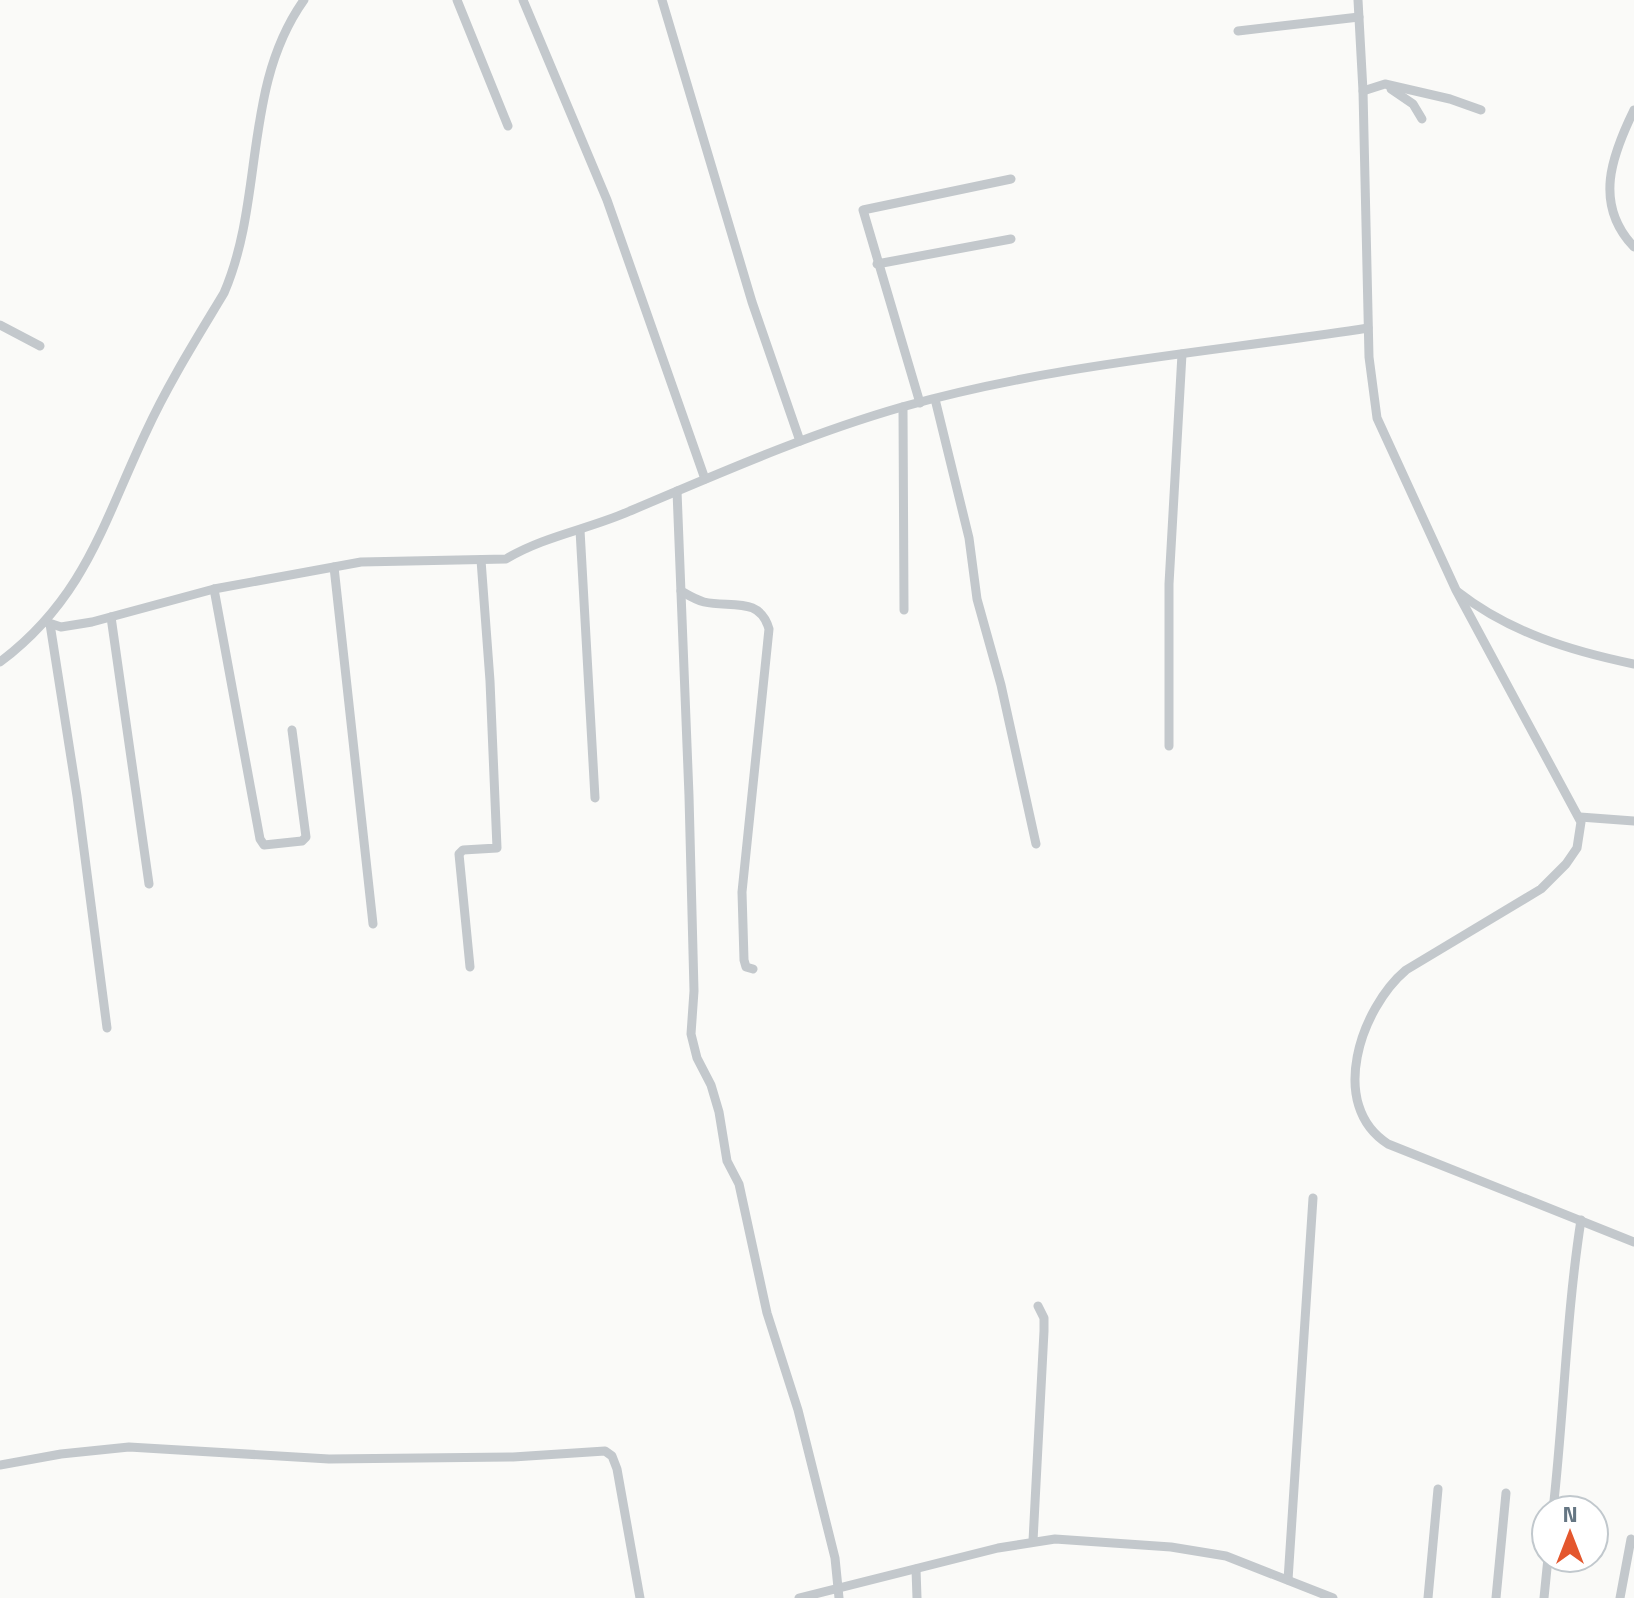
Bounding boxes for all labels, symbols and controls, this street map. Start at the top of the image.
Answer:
north arrow [1530,1494,1610,1574]
text: N [1562,1497,1578,1531]

